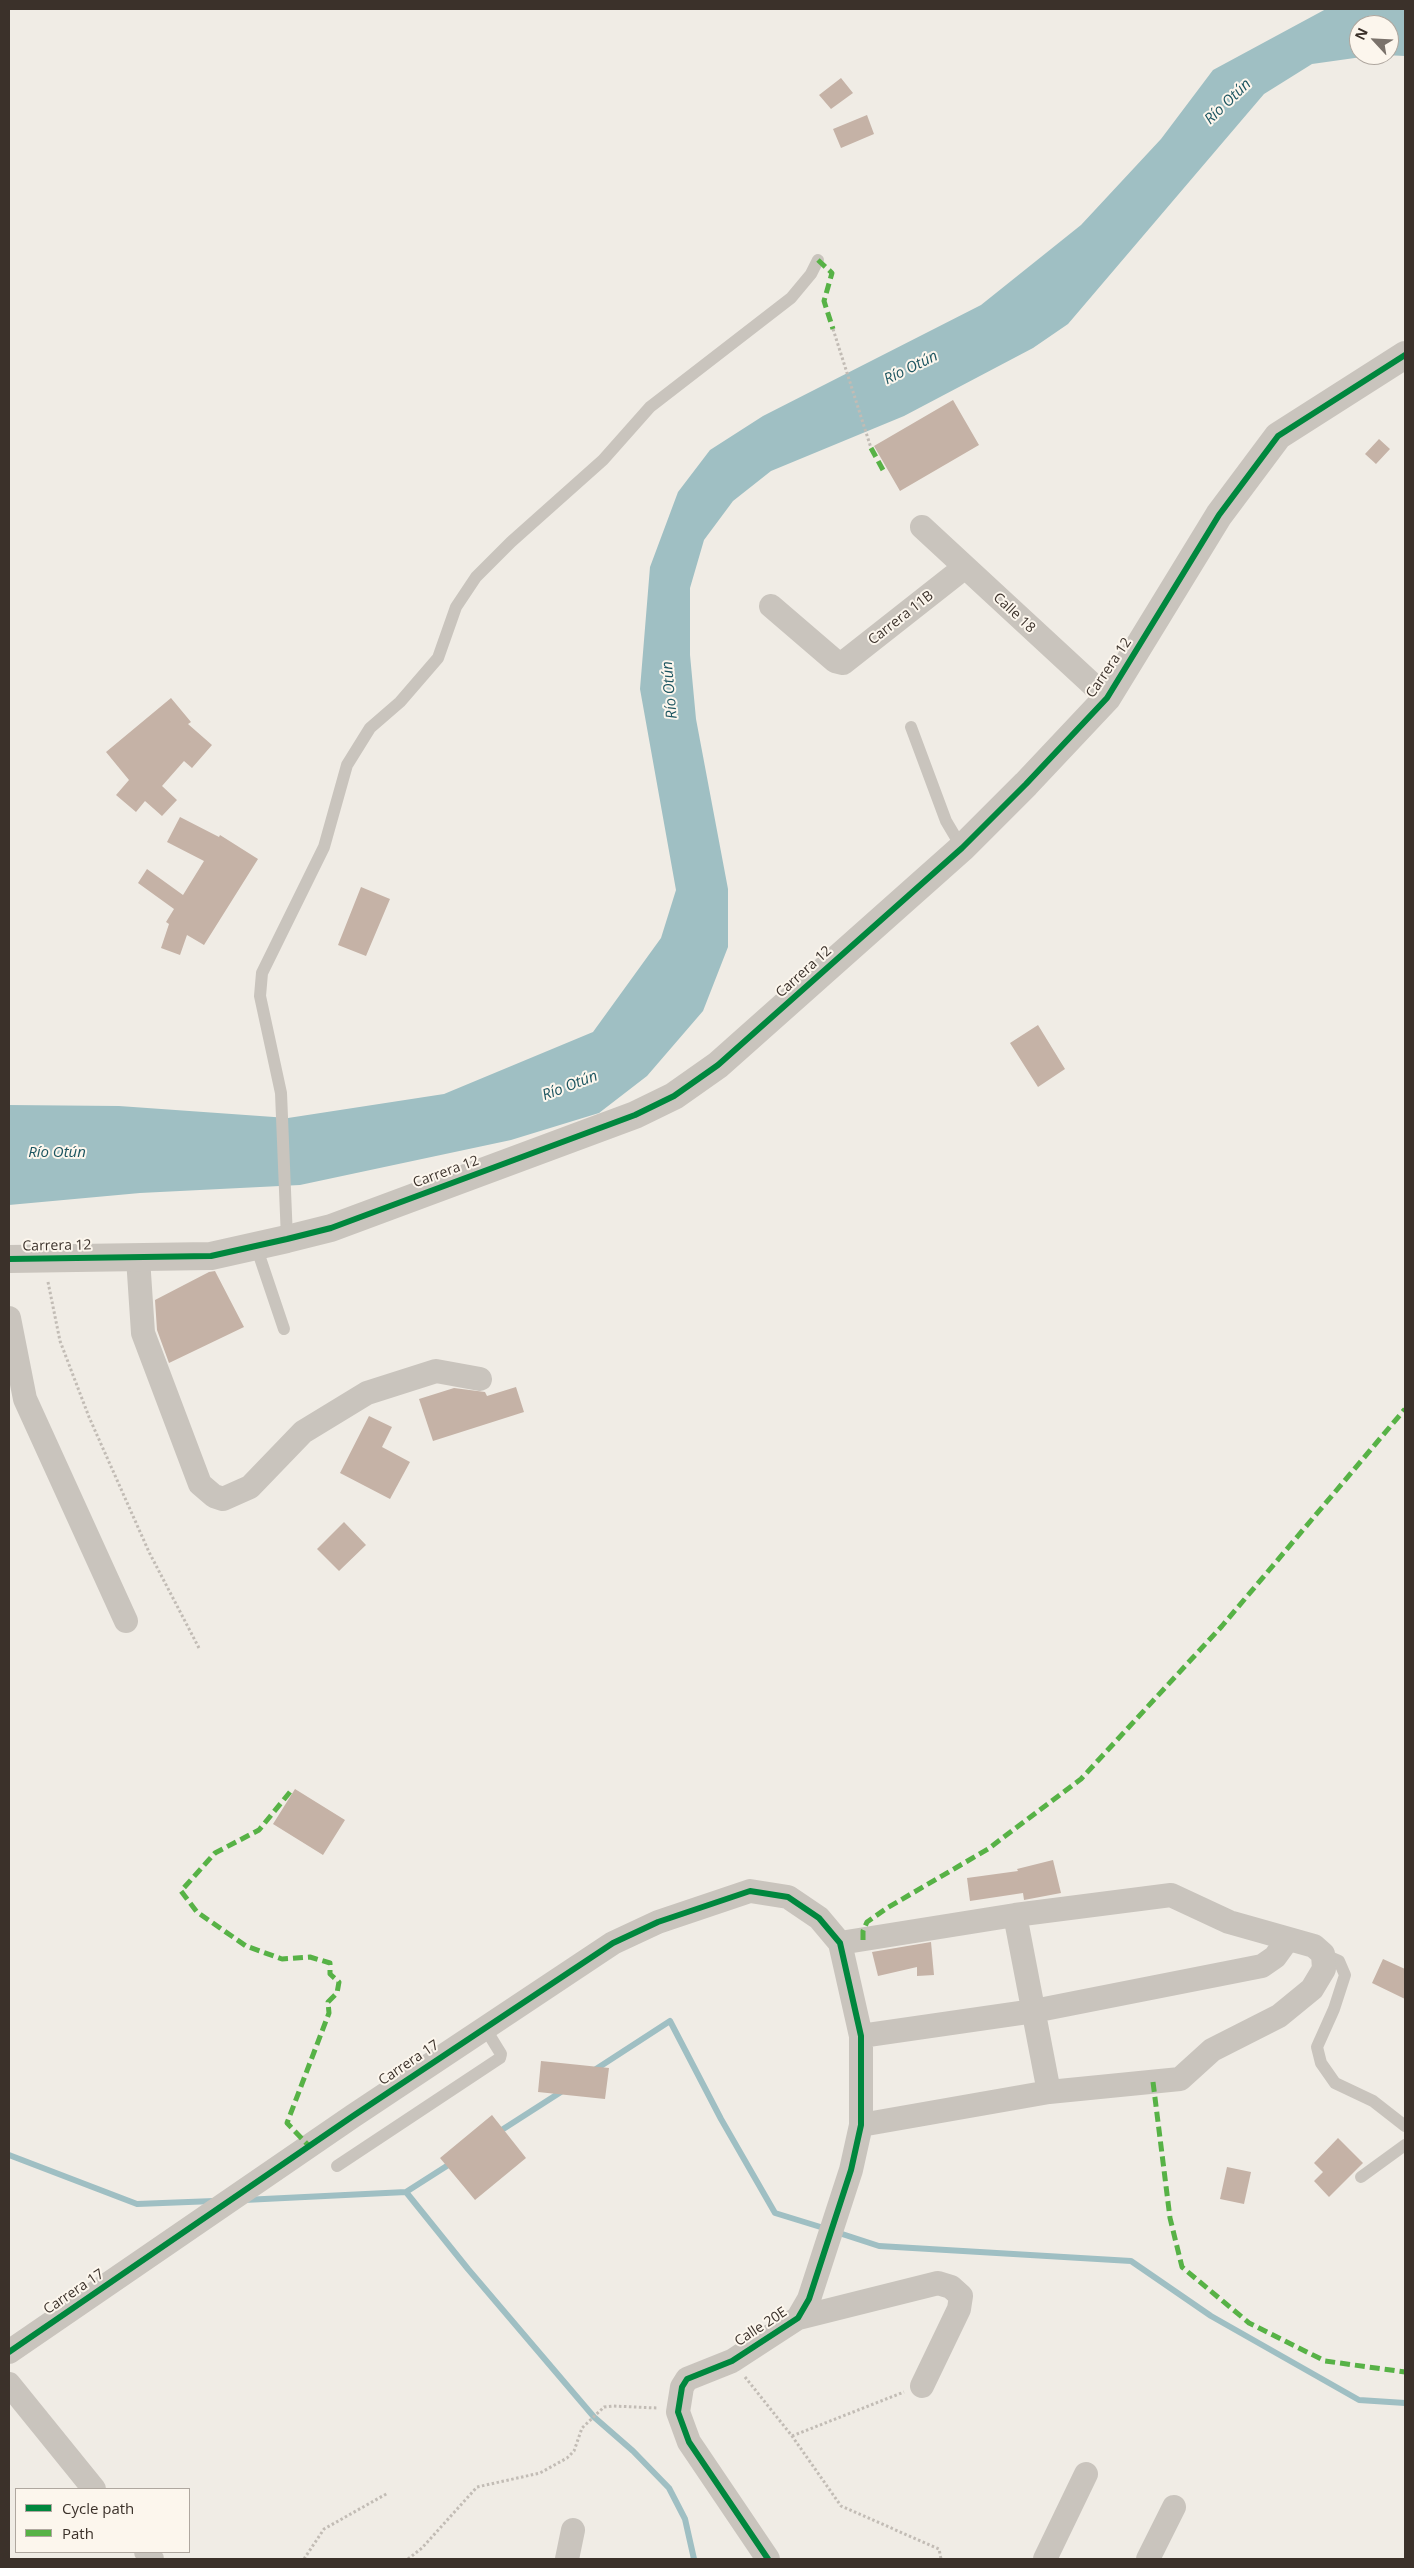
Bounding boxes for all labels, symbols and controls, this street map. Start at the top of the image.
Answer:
north arrow [1349,15,1399,65]
text: N [1350,25,1372,43]
water label: Río Otún [1201,75,1255,129]
water label: Río Otún [881,347,941,389]
street label: Carrera 11B [865,587,937,649]
street label: Calle 18 [990,589,1038,637]
street label: Carrera 12 [1083,635,1135,701]
water label: Río Otún [659,660,681,720]
street label: Carrera 12 [773,943,835,1001]
water label: Río Otún [540,1067,600,1105]
water label: Río Otún [28,1144,86,1162]
street label: Carrera 12 [411,1152,481,1192]
street label: Carrera 12 [22,1237,92,1255]
street label: Carrera 17 [376,2037,442,2089]
street label: Carrera 17 [41,2266,107,2318]
street label: Calle 20E [732,2304,790,2350]
legend [15,2488,190,2553]
text: Cycle path [62,2498,134,2518]
text: Path [62,2523,94,2543]

